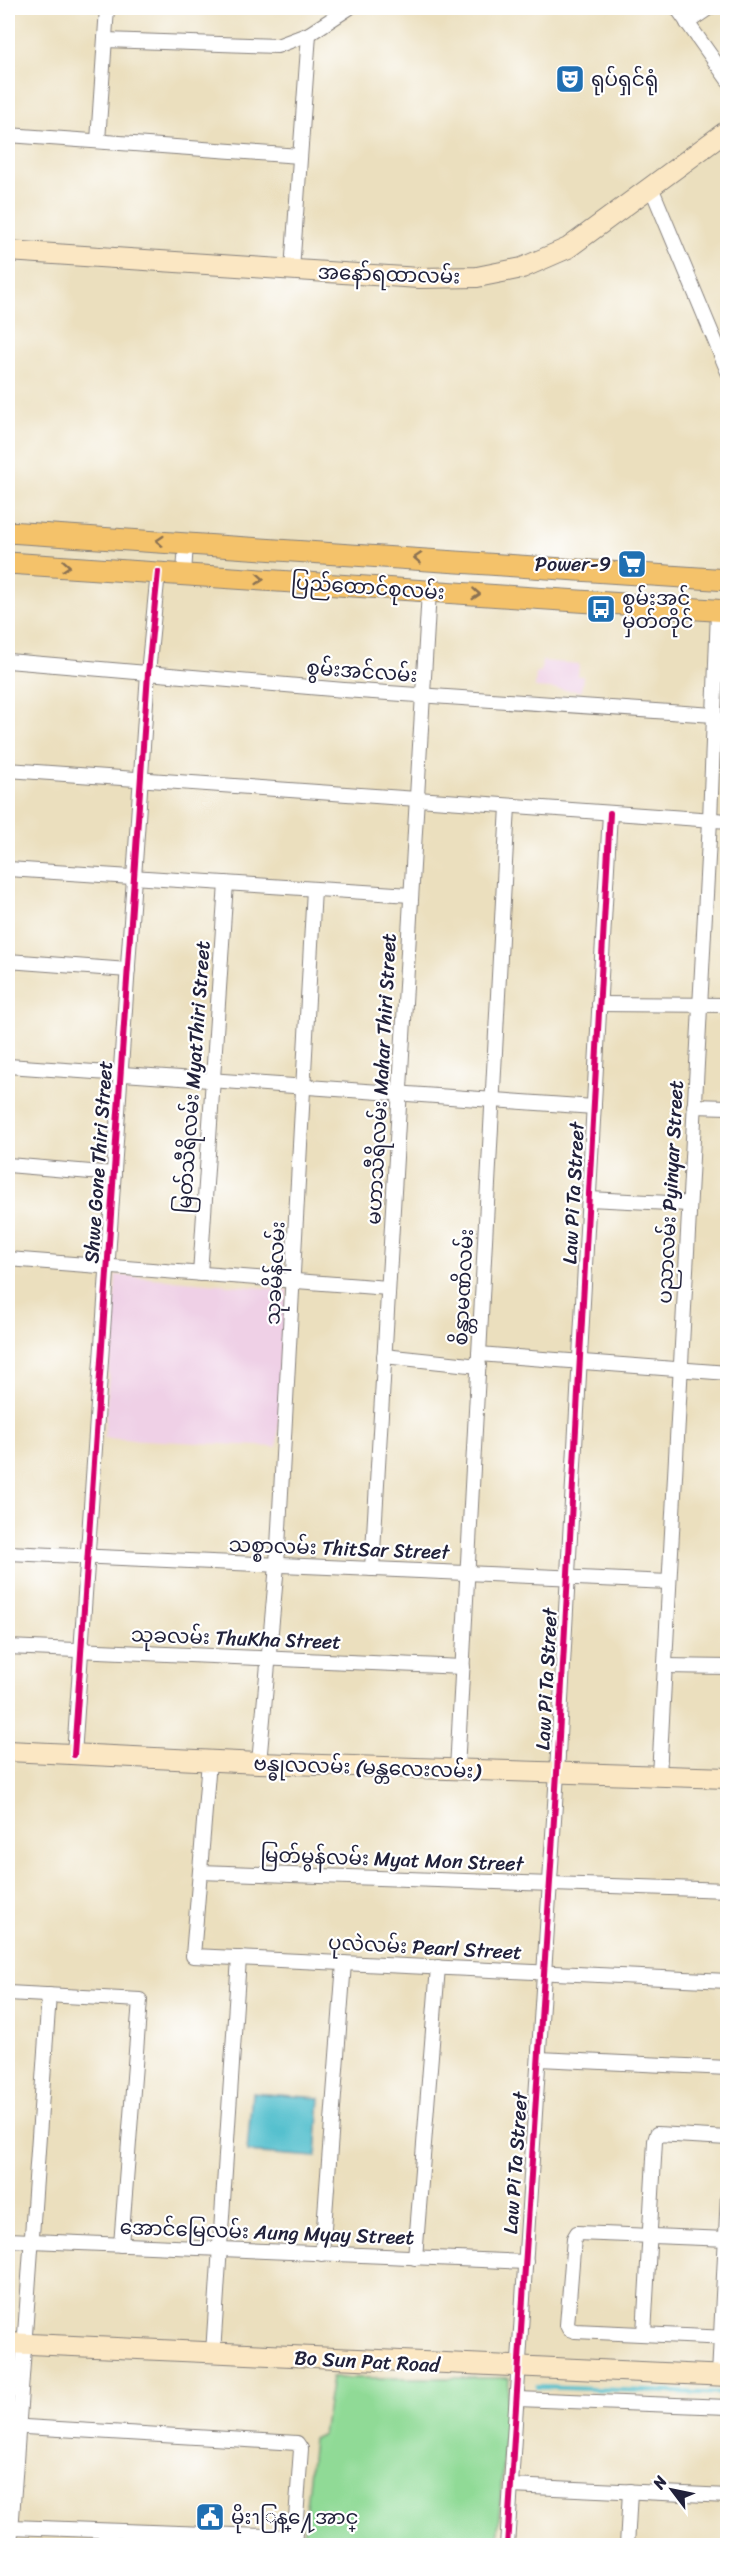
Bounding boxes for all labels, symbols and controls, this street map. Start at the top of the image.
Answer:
place label: ရုပ်ရှင်ရုံ [591,62,658,97]
theatre icon: ရုပ်ရှင်ရုံ [554,63,586,95]
street label: အနော်ရထာလမ်း [317,255,461,294]
one-way arrow [156,535,165,548]
place label: Power-9 [535,547,611,582]
supermarket icon: Power-9 [616,548,648,580]
one-way arrow [413,552,422,565]
one-way arrow [61,560,70,573]
street label: ပြည်ထောင်စုလမ်း [290,565,446,610]
one-way arrow [256,573,265,586]
place label: စွမ်းအင် မှတ်တိုင် [622,581,693,639]
one-way arrow [471,587,480,600]
bus stop icon: စွမ်းအင် မှတ်တိုင် [585,593,617,625]
street label: စွမ်းအင်လမ်း [305,650,419,693]
street label: မဟာသီရိလမ်း Mahar Thiri Street [356,932,407,1226]
street label: မြတ်သီရိလမ်း MyatThiri Street [167,939,220,1214]
street label: Shwe Gone Thiri Street [74,1059,123,1265]
street label: ပညာလမ်း Pyinyar Street [647,1079,694,1305]
street label: Law Pi Ta Street [552,1120,595,1265]
street label: သုခမိန်လမ်း [255,1220,296,1326]
street label: စိန္တာမဏိလမ်း [443,1228,484,1346]
street label: သစ္စာလမ်း ThitSar Street [228,1527,451,1570]
street label: Law Pi Ta Street [525,1606,568,1751]
street label: သုခလမ်း ThuKha Street [130,1617,342,1660]
street label: ဗန္ဓုလလမ်း (မန္တလေးလမ်း) [253,1746,482,1789]
street label: မြတ်မွန်လမ်း Myat Mon Street [260,1837,525,1882]
street label: ပုလဲလမ်း Pearl Street [327,1925,523,1970]
street label: Law Pi Ta Street [493,2090,538,2235]
street label: အောင်မြေလမ်း Aung Myay Street [119,2210,415,2255]
street label: Bo Sun Pat Road [293,2340,442,2383]
north arrow [642,2460,702,2520]
text: N [644,2469,675,2496]
place label: မိုးၫြန္႔ေအာင္ [231,2500,358,2535]
public building icon: မိုးၫြန္႔ေအာင္ [194,2501,226,2533]

